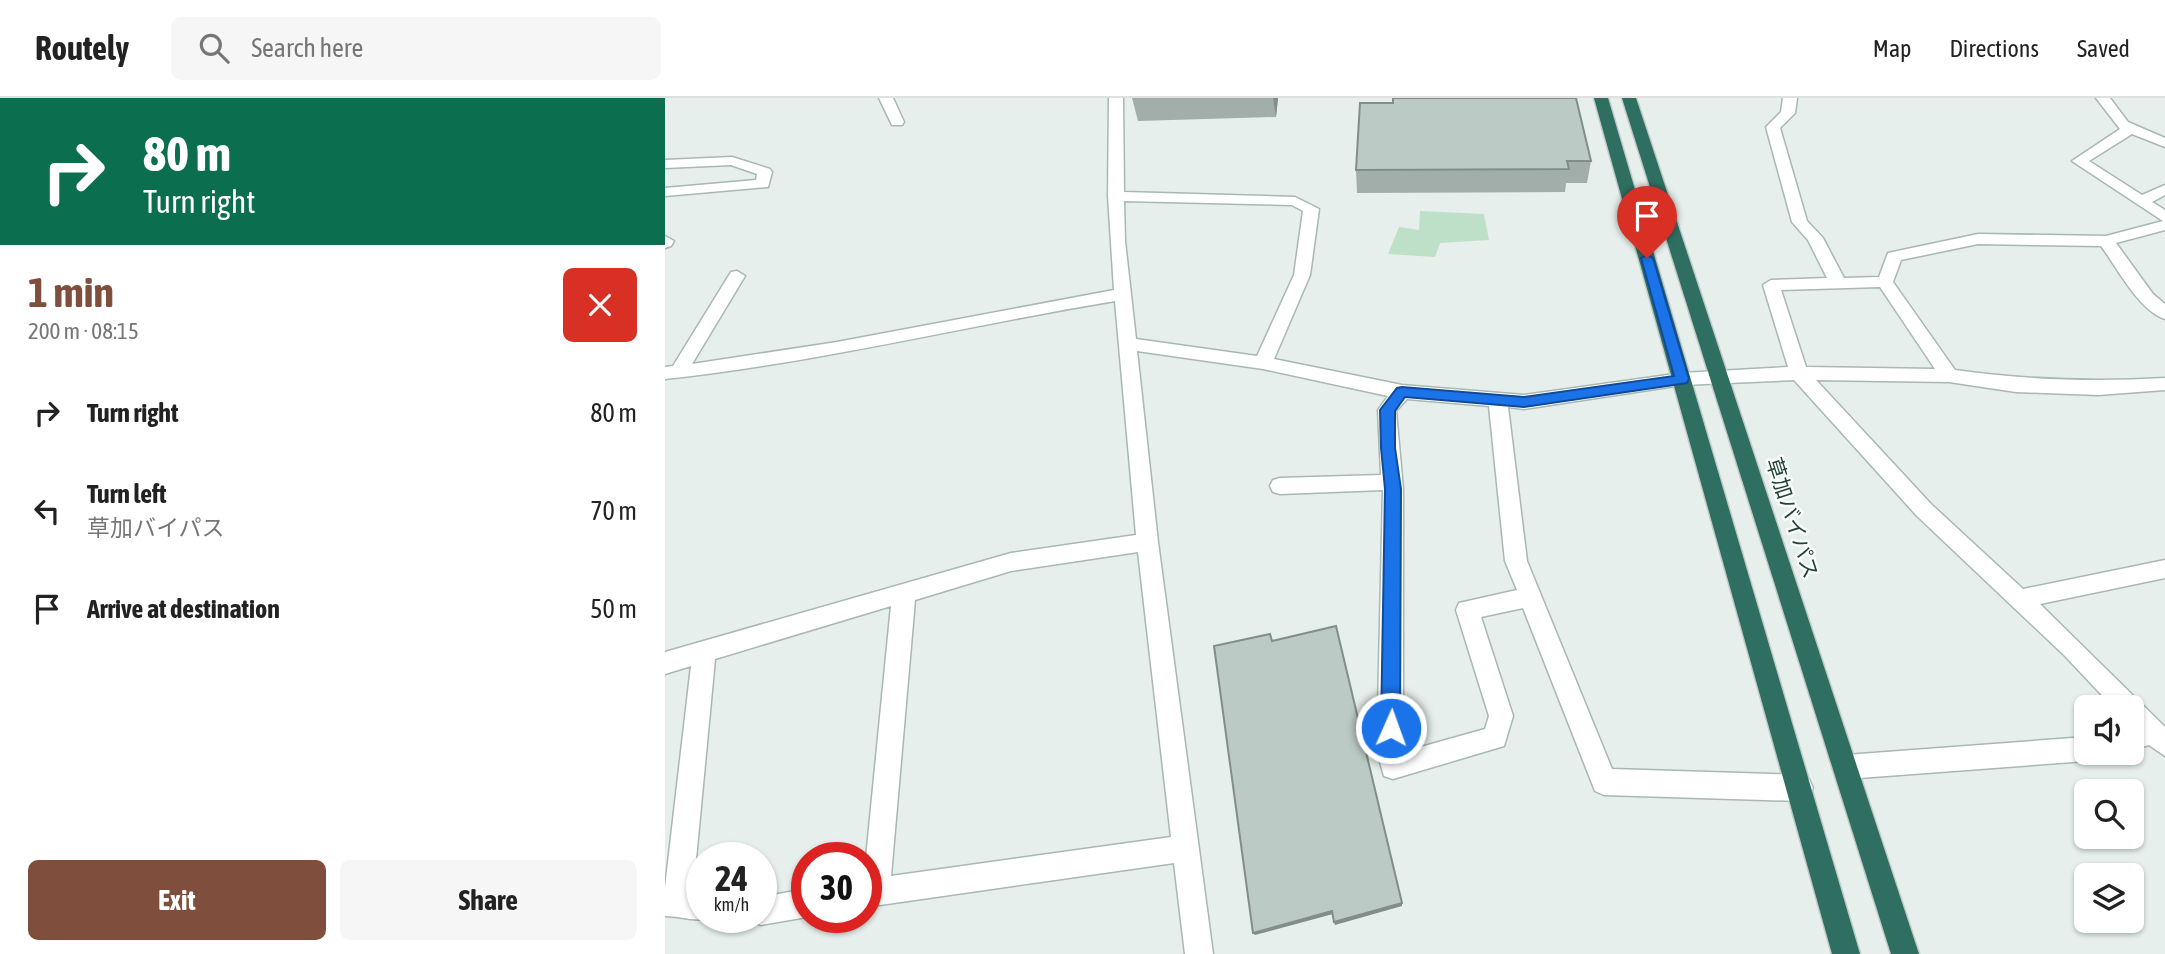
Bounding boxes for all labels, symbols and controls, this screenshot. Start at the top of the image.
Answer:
search box [171,17,661,80]
text: Routely [35,29,129,67]
icon: search [195,29,233,67]
text: Search here [251,33,363,63]
text: Map [1873,35,1911,62]
text: Directions [1949,35,2039,62]
text: Saved [2077,35,2130,62]
text: 80 m [143,125,231,181]
icon: right [28,126,119,217]
text: Turn right [143,183,256,220]
pin [1617,186,1677,258]
icon: arrive [1628,197,1666,235]
text: 1 min [28,268,114,316]
button: close [563,268,637,342]
text: 200 m · 08:15 [28,318,139,344]
icon: right [28,394,66,432]
text: Turn right [87,398,178,428]
text: 80 m [590,398,637,428]
street label: 草加バイパス [1762,454,1824,581]
text: Turn left [87,479,167,509]
icon: left [28,492,66,530]
text: 70 m [590,496,637,526]
text: 草加バイパス [87,515,225,541]
icon: arrive [28,590,66,628]
text: Arrive at destination [87,594,280,624]
text: 50 m [590,594,637,624]
position arrow [1354,691,1428,765]
map controls [2074,695,2144,933]
button: sound [2074,695,2144,765]
button: search [2074,779,2144,849]
speed limit sign: 30 [791,842,882,933]
text: 24 [715,858,748,898]
button: Exit [28,860,326,940]
button: Share [340,860,637,940]
button: layers [2074,863,2144,933]
text: km/h [714,894,749,915]

